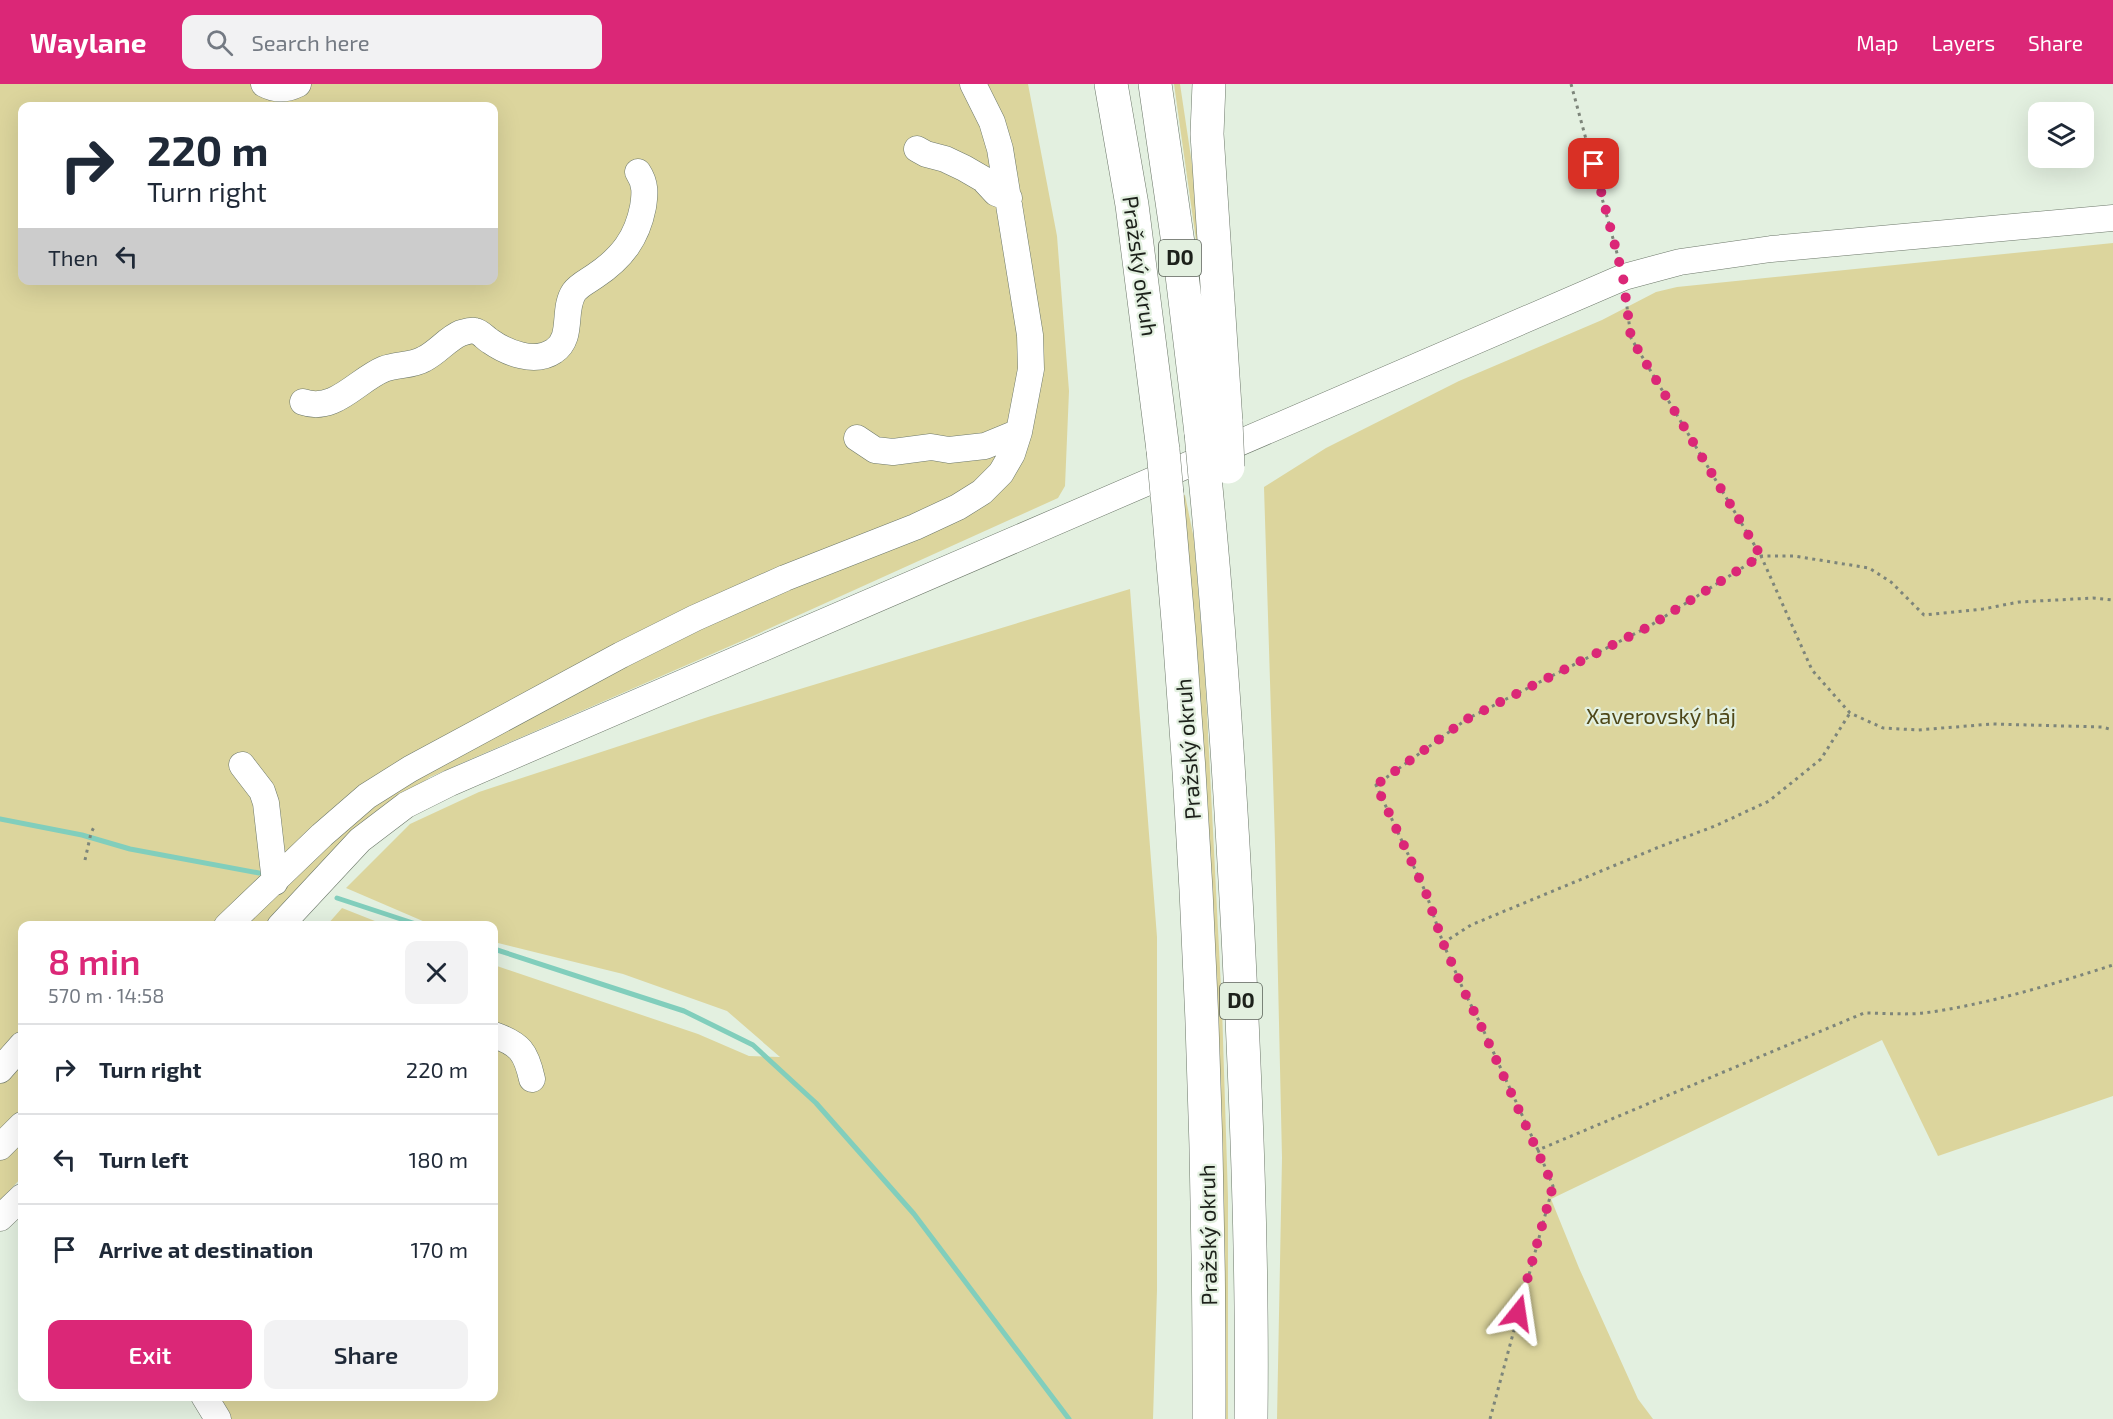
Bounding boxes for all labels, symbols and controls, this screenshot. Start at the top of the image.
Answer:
search box [182,15,602,69]
text: Waylane [30,25,146,59]
icon: search [203,26,236,59]
text: Search here [251,29,370,55]
text: Map [1856,30,1898,55]
text: Layers [1931,30,1995,55]
text: Share [2028,30,2083,55]
map controls [2028,102,2094,168]
button: layers [2028,102,2094,168]
text: 220 m [147,124,268,174]
icon: right [48,126,126,204]
pin [1568,138,1619,189]
icon: arrive [1577,147,1610,180]
text: Turn right [147,175,267,207]
street label: Pražský okruh [1118,194,1164,338]
icon: left [110,240,143,273]
road number: D0 [1159,240,1201,276]
text: Then [48,244,98,270]
street label: Pražský okruh [1169,678,1205,820]
park label: Xaverovský háj [1586,702,1736,729]
text: 8 min [48,939,141,982]
button: close [405,941,468,1004]
text: 570 m · 14:58 [48,983,164,1007]
road number: D0 [1220,983,1262,1019]
icon: right [48,1053,81,1086]
text: Turn right [99,1056,201,1082]
text: 220 m [406,1056,468,1082]
icon: left [48,1143,81,1176]
text: Turn left [99,1146,188,1172]
text: 180 m [408,1146,468,1172]
street label: Pražský okruh [1193,1164,1221,1306]
icon: arrive [48,1233,81,1266]
text: Arrive at destination [99,1236,313,1262]
text: 170 m [411,1236,468,1262]
position arrow [1486,1281,1550,1345]
button: Exit [48,1320,252,1389]
button: Share [264,1320,468,1389]

